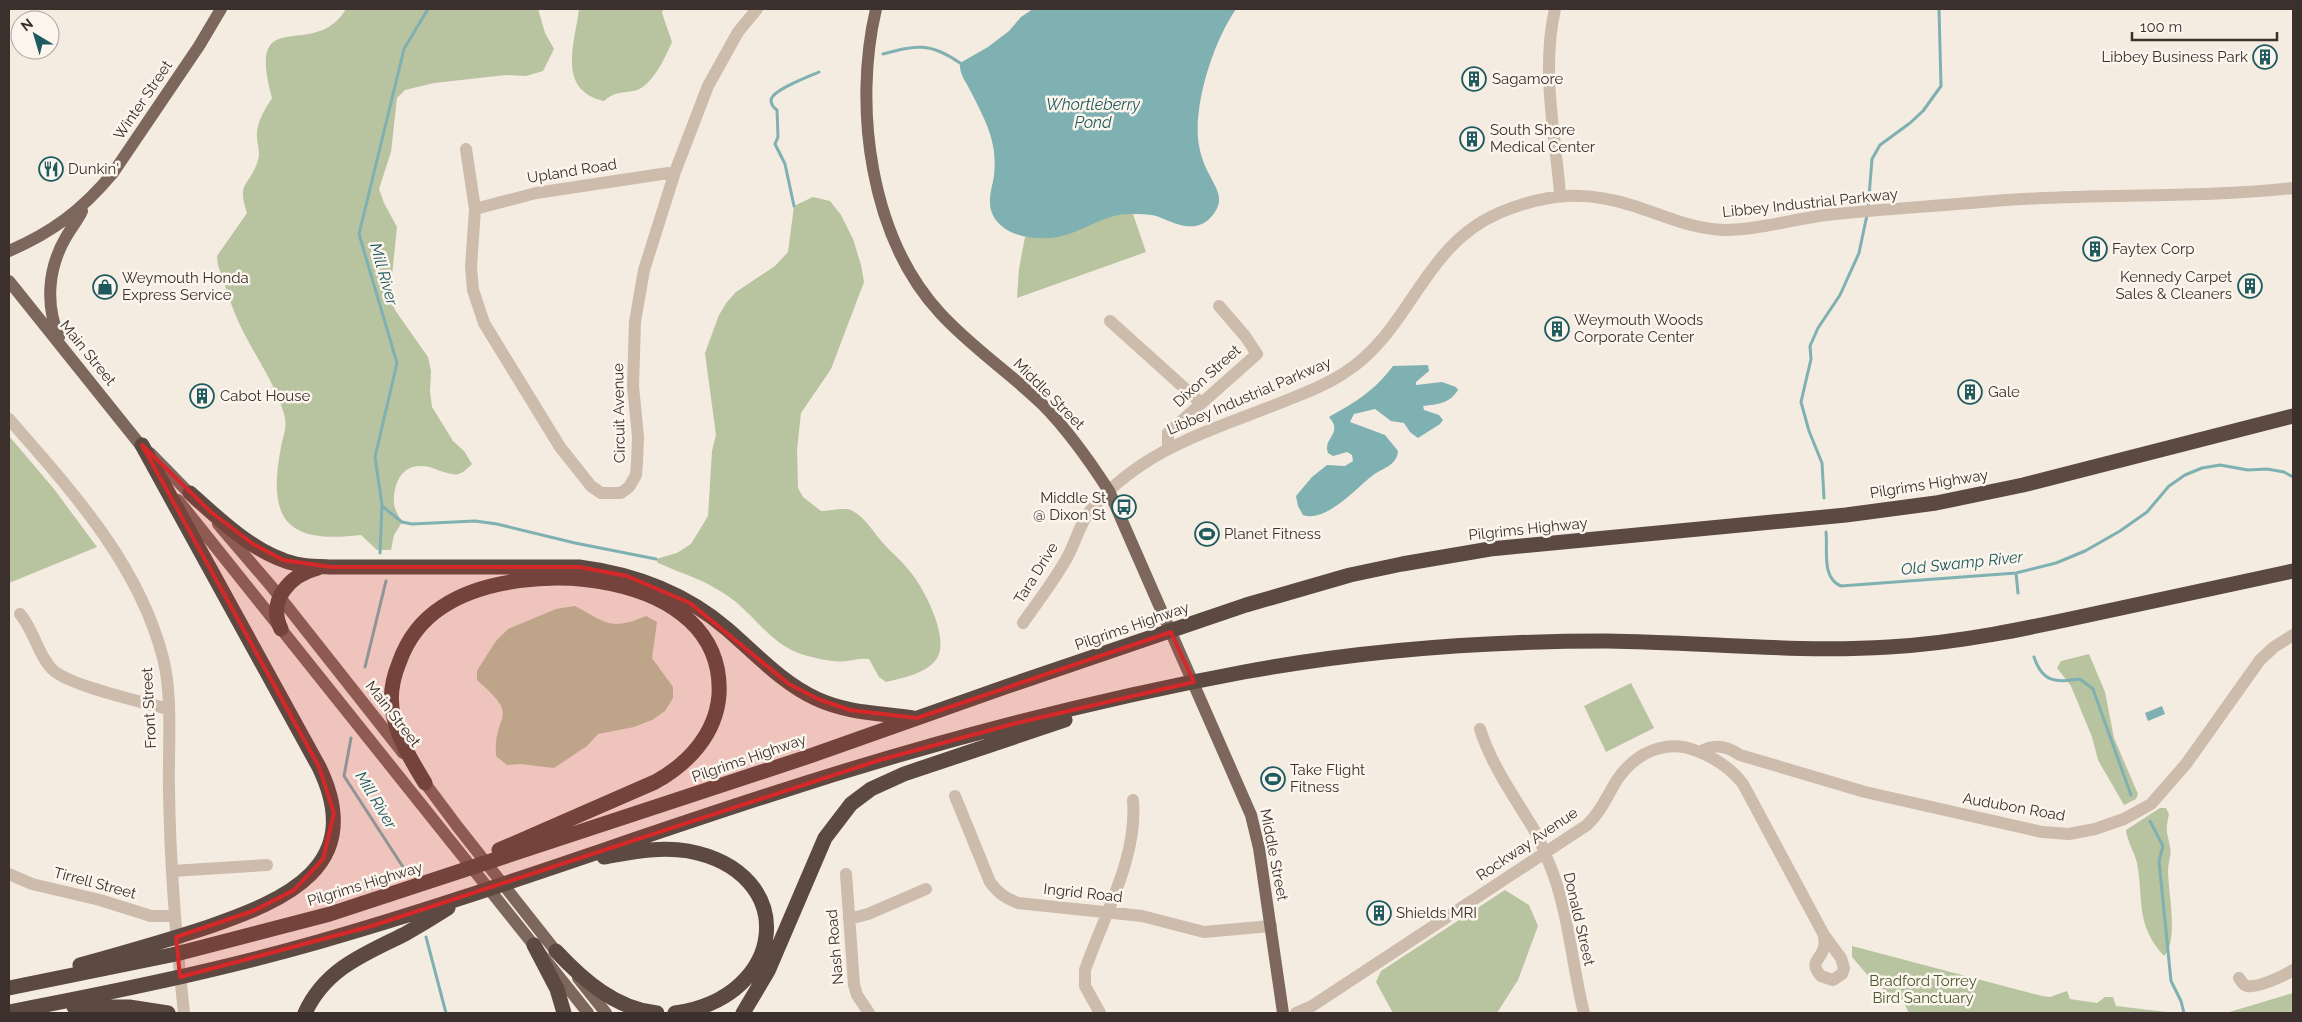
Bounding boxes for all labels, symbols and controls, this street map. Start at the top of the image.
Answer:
north arrow [10,10,60,60]
scale bar [2132,10,2277,42]
text: N [18,15,36,34]
text: 100 m [2140,18,2182,36]
building icon: Libbey Business Park [2252,44,2278,70]
place label: Libbey Business Park [2101,48,2248,66]
street label: Winter Street [110,57,176,143]
building icon: Sagamore [1461,66,1487,92]
place label: Sagamore [1492,70,1563,88]
water label: Whortleberry Pond [1046,95,1141,132]
place label: South Shore Medical Center [1490,121,1596,156]
building icon: South Shore Medical Center [1459,126,1485,152]
street label: Upland Road [526,155,618,187]
restaurant icon: Dunkin' [38,156,64,182]
place label: Dunkin' [68,160,119,178]
street label: Libbey Industrial Parkway [1721,185,1899,221]
building icon: Faytex Corp [2082,236,2108,262]
place label: Faytex Corp [2112,240,2194,258]
water label: Mill River [366,241,402,308]
place label: Kennedy Carpet Sales & Cleaners [2116,268,2232,303]
place label: Weymouth Honda Express Service [122,269,249,304]
building icon: Kennedy Carpet Sales & Cleaners [2237,273,2263,299]
shop icon: Weymouth Honda Express Service [92,274,118,300]
place label: Weymouth Woods Corporate Center [1574,311,1703,346]
building icon: Weymouth Woods Corporate Center [1544,316,1570,342]
street label: Main Street [56,317,120,389]
street label: Dixon Street [1170,341,1244,411]
street label: Libbey Industrial Parkway [1164,353,1334,439]
street label: Middle Street [1010,355,1088,433]
street label: Circuit Avenue [609,363,629,463]
building icon: Gale [1957,379,1983,405]
building icon: Cabot House [189,383,215,409]
place label: Gale [1988,383,2020,401]
place label: Cabot House [220,387,310,405]
street label: Pilgrims Highway [1869,466,1989,502]
place label: Middle St @ Dixon St [1033,489,1106,524]
bus stop icon: Middle St @ Dixon St [1111,494,1137,520]
street label: Pilgrims Highway [1468,514,1588,544]
sports icon: Planet Fitness [1194,521,1220,547]
place label: Planet Fitness [1224,525,1321,543]
street label: Tara Drive [1010,539,1062,607]
water label: Old Swamp River [1900,547,2024,579]
street label: Pilgrims Highway [1073,598,1191,654]
street label: Front Street [138,667,160,749]
street label: Main Street [362,677,424,751]
street label: Pilgrims Highway [690,730,808,786]
place label: Take Flight Fitness [1290,761,1365,796]
sports icon: Take Flight Fitness [1260,766,1286,792]
water label: Mill River [351,768,401,833]
street label: Audubon Road [1961,789,2067,825]
street label: Rockway Avenue [1473,803,1581,885]
street label: Middle Street [1256,807,1292,903]
street label: Pilgrims Highway [305,858,425,910]
street label: Tirrell Street [52,863,138,903]
street label: Donald Street [1559,870,1599,968]
street label: Ingrid Road [1043,880,1123,906]
building icon: Shields MRI [1366,900,1392,926]
place label: Shields MRI [1396,904,1477,922]
street label: Nash Road [823,909,847,985]
park label: Bradford Torrey Bird Sanctuary [1869,972,1977,1007]

